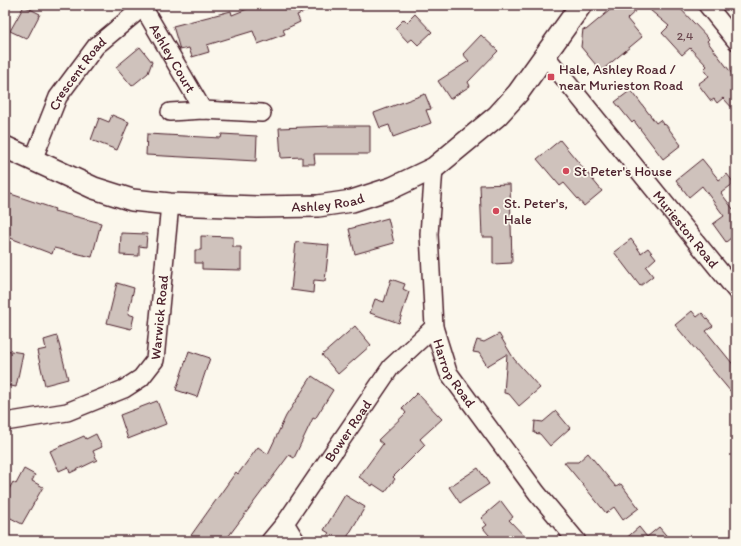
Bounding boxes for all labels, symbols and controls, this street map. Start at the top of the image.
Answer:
street label: Ashley Court [146,20,199,96]
house number: 2,4 [677,29,693,43]
street label: Crescent Road [45,33,110,113]
place label: Hale, Ashley Road / near Murieston Road [559,61,684,94]
marker: Hale, Ashley Road / near Murieston Road [546,72,556,82]
place label: St Peter's House [574,163,672,180]
marker: St Peter's House [561,166,571,176]
street label: Murieston Road [649,187,723,272]
street label: Ashley Road [291,189,367,215]
place label: St. Peter's, Hale [504,195,568,228]
marker: St. Peter's, Hale [491,206,501,216]
street label: Warwick Road [147,274,172,361]
street label: Harrop Road [430,337,480,411]
street label: Bower Road [321,396,375,465]

